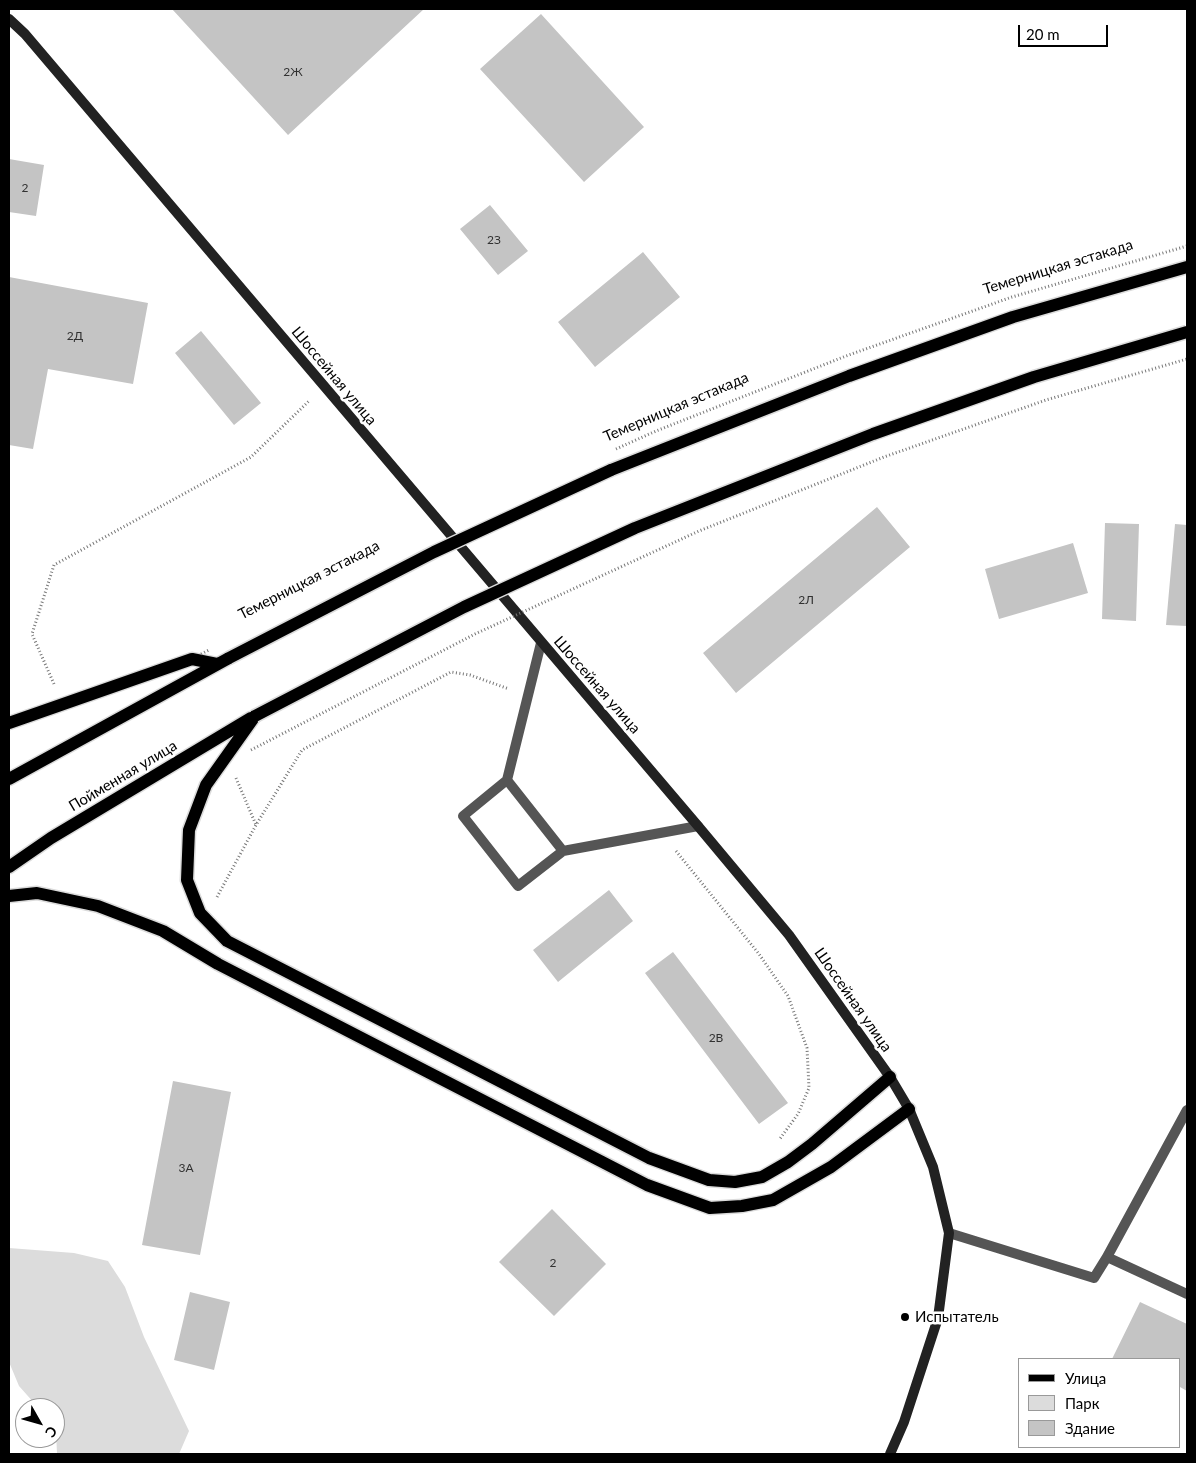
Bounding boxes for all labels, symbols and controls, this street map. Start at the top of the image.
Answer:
scale bar [1021,15,1111,47]
text: 20 m [1026,25,1060,43]
house number: 2Ж [283,65,303,79]
house number: 2 [22,181,28,195]
house number: 2З [487,233,501,247]
street label: Темерницкая эстакада [981,236,1135,298]
street label: Шоссейная улица [288,323,380,429]
house number: 2Д [67,329,83,343]
street label: Темерницкая эстакада [601,368,751,446]
street label: Темерницкая эстакада [236,537,382,623]
house number: 2Л [798,593,814,607]
street label: Шоссейная улица [550,633,644,737]
street label: Пойменная улица [66,737,180,815]
street label: Шоссейная улица [810,944,896,1056]
house number: 2В [709,1031,723,1045]
house number: 3А [178,1161,194,1175]
house number: 2 [550,1256,556,1270]
place label: Испытатель [915,1308,999,1326]
marker: Испытатель [899,1311,911,1323]
legend [1018,1358,1181,1448]
text: Улица [1065,1369,1106,1387]
text: Парк [1065,1394,1099,1412]
north arrow [15,1398,65,1448]
text: Здание [1065,1419,1115,1437]
text: С [42,1423,61,1441]

